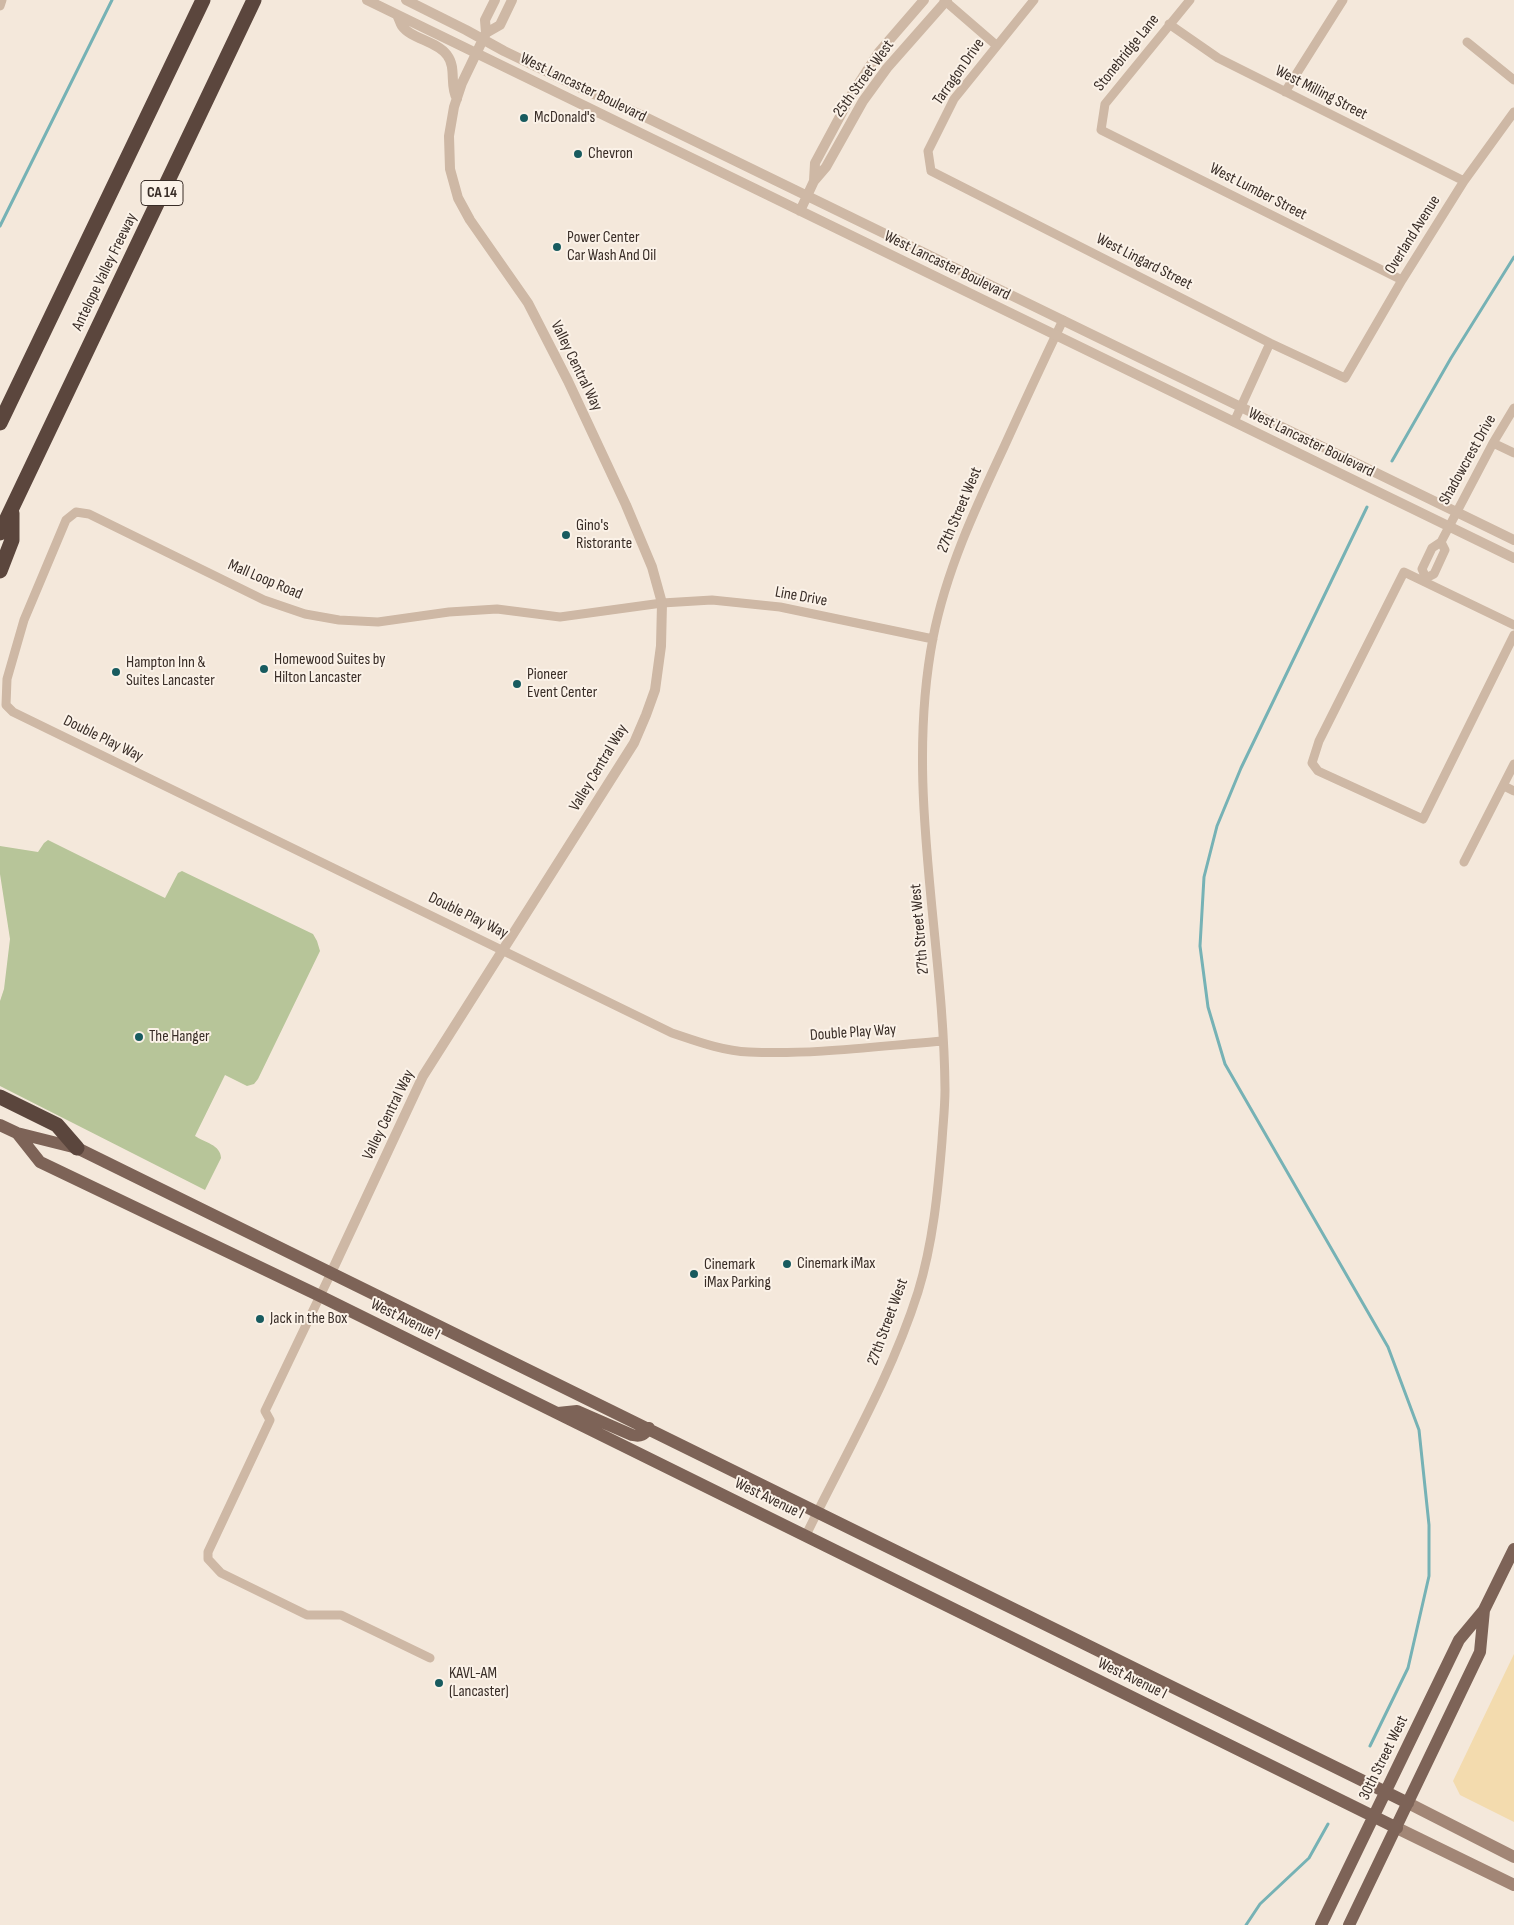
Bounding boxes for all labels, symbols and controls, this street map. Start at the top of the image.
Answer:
street label: Stonebridge Lane [1090,11,1164,95]
street label: Tarragon Drive [929,35,989,109]
street label: 25th Street West [830,37,898,121]
street label: West Lancaster Boulevard [517,49,649,127]
street label: West Milling Street [1272,62,1370,124]
place label: McDonald's [534,108,595,128]
marker: McDonald's [518,112,530,124]
place label: Chevron [588,144,633,164]
marker: Chevron [572,148,584,160]
street label: West Lumber Street [1206,159,1310,225]
road number: CA 14 [141,180,183,206]
street label: Overland Avenue [1381,192,1445,278]
street label: Antelope Valley Freeway [68,210,142,334]
street label: West Lancaster Boulevard [881,227,1013,305]
place label: Power Center Car Wash And Oil [567,228,656,266]
street label: West Lingard Street [1093,230,1195,294]
marker: Power Center Car Wash And Oil [551,241,563,253]
street label: Valley Central Way [546,318,606,414]
street label: West Lancaster Boulevard [1245,404,1377,482]
street label: Shadowcrest Drive [1435,412,1501,508]
street label: 27th Street West [933,464,987,556]
place label: Gino's Ristorante [576,516,632,554]
marker: Gino's Ristorante [560,529,572,541]
street label: Mall Loop Road [225,556,305,604]
street label: Line Drive [773,583,829,611]
place label: Homewood Suites by Hilton Lancaster [274,650,386,688]
place label: Hampton Inn & Suites Lancaster [126,653,215,691]
marker: Homewood Suites by Hilton Lancaster [258,663,270,675]
place label: Pioneer Event Center [527,665,597,703]
marker: Hampton Inn & Suites Lancaster [110,666,122,678]
marker: Pioneer Event Center [511,678,523,690]
street label: Double Play Way [60,711,146,767]
street label: Valley Central Way [566,721,632,815]
street label: 27th Street West [906,883,934,975]
street label: Double Play Way [425,888,511,944]
street label: Double Play Way [809,1020,897,1046]
place label: The Hanger [149,1027,210,1047]
marker: The Hanger [133,1031,145,1043]
street label: Valley Central Way [359,1067,419,1163]
place label: Cinemark iMax [797,1254,875,1274]
place label: Cinemark iMax Parking [704,1255,771,1293]
marker: Cinemark iMax [781,1258,793,1270]
marker: Cinemark iMax Parking [688,1268,700,1280]
street label: 27th Street West [863,1276,913,1368]
street label: West Avenue I [367,1295,443,1345]
place label: Jack in the Box [270,1309,347,1329]
marker: Jack in the Box [254,1313,266,1325]
street label: West Avenue I [731,1474,807,1524]
street label: West Avenue I [1094,1654,1170,1704]
place label: KAVL-AM (Lancaster) [449,1664,509,1702]
marker: KAVL-AM (Lancaster) [433,1677,445,1689]
street label: 30th Street West [1355,1713,1413,1803]

